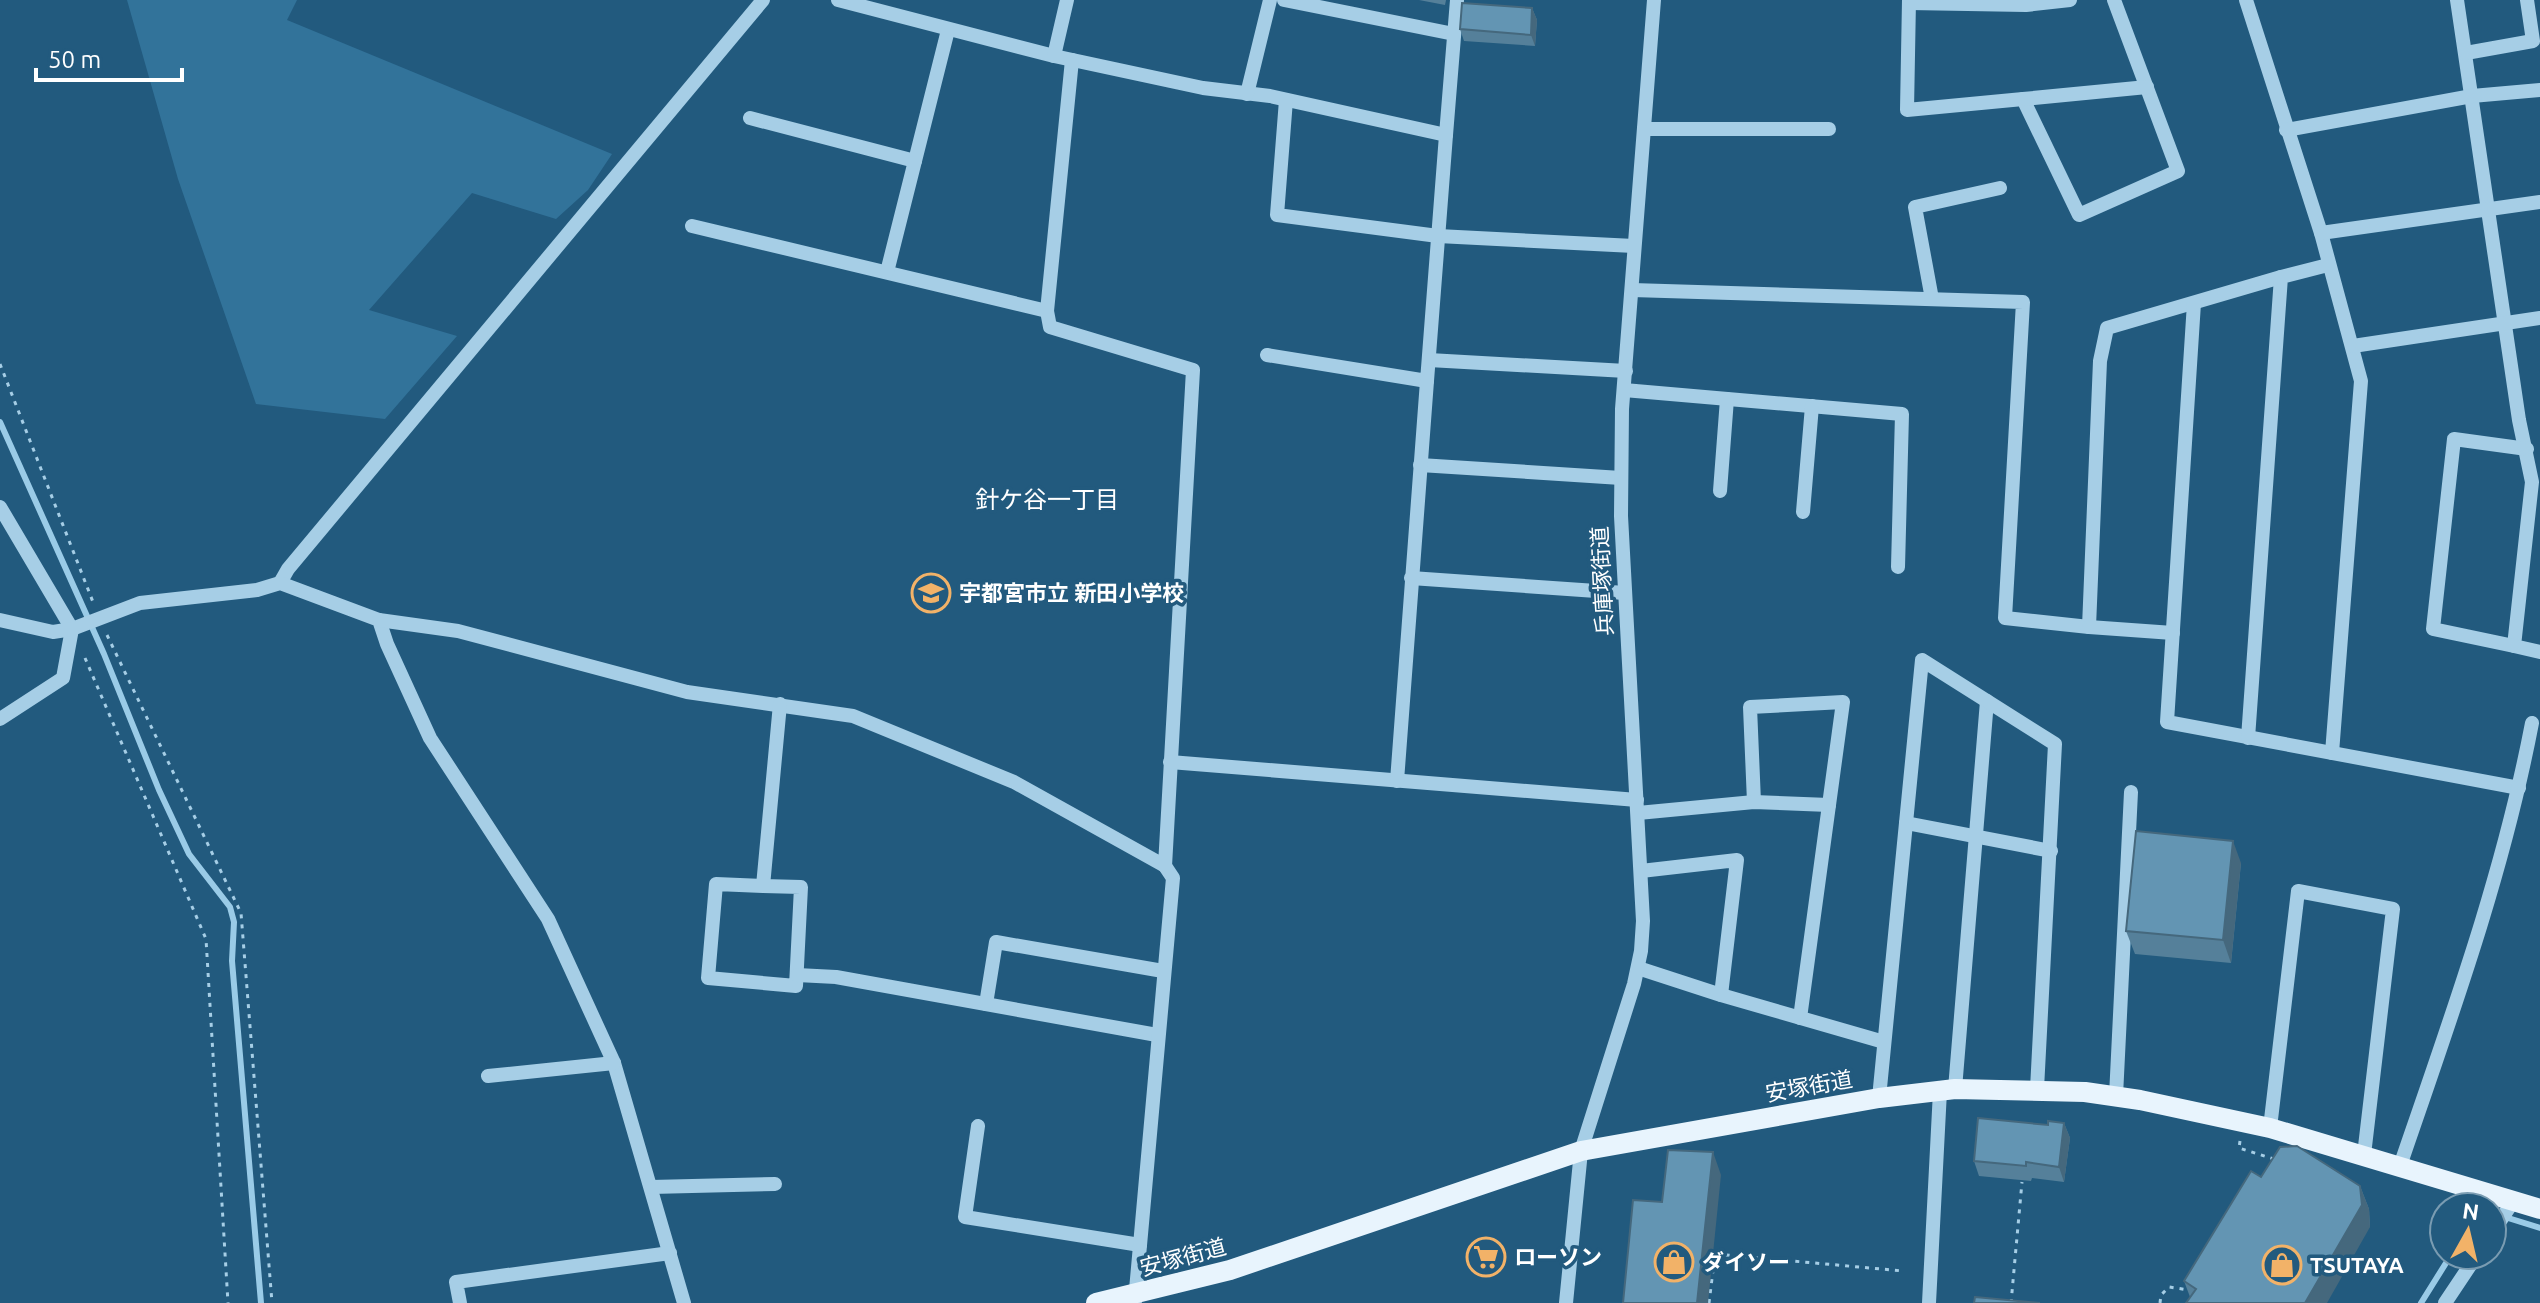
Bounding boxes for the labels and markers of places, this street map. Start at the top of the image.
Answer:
school or university icon: 宇都宮市立 新田小学校 [910,572,952,614]
place label: 宇都宮市立 新田小学校 [959,580,1184,605]
supermarket icon: ローソン [1465,1236,1507,1278]
shop icon: ダイソー [1653,1241,1695,1283]
place label: ローソン [1514,1244,1602,1269]
shop icon: TSUTAYA [2261,1244,2303,1286]
place label: ダイソー [1702,1249,1790,1274]
place label: TSUTAYA [2310,1252,2404,1277]

